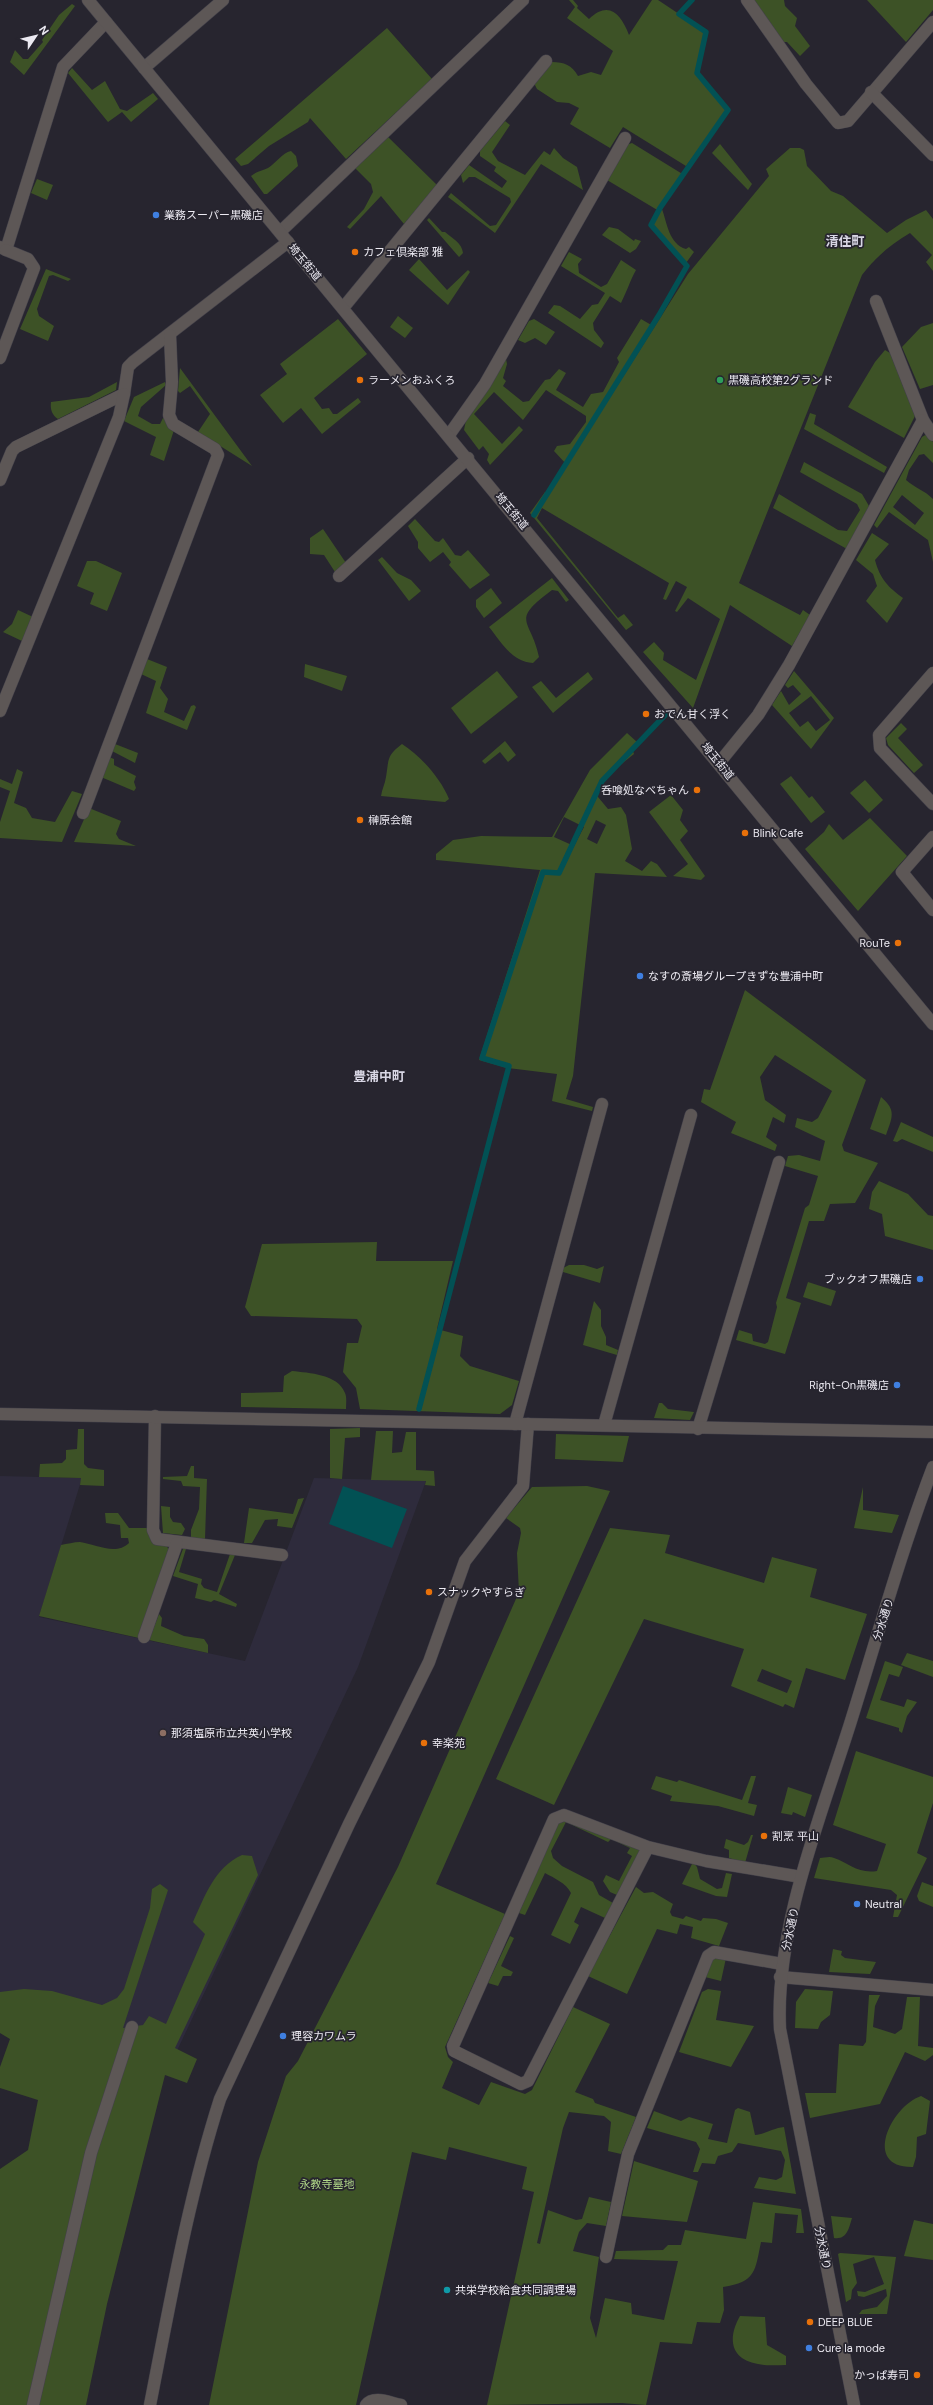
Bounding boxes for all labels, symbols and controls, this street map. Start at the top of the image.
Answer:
north arrow [16,16,56,56]
text: N [36,23,52,38]
place label: 業務スーパー黒磯店 [164,208,263,222]
marker: 業務スーパー黒磯店 [151,210,161,220]
district label: 清住町 [825,233,865,250]
street label: 埼玉街道 [285,241,325,283]
place label: カフェ倶楽部 雅 [363,245,443,259]
marker: カフェ倶楽部 雅 [350,247,360,257]
place label: ラーメンおふくろ [368,373,456,387]
place label: 黒磯高校第2グランド [728,373,833,387]
marker: ラーメンおふくろ [355,375,365,385]
marker: 黒磯高校第2グランド [715,375,725,385]
street label: 埼玉街道 [492,490,532,532]
place label: おでん甘く浮く [654,707,731,721]
marker: おでん甘く浮く [641,709,651,719]
street label: 埼玉街道 [699,739,737,783]
place label: 呑喰処なべちゃん [601,783,689,797]
marker: 呑喰処なべちゃん [692,785,702,795]
place label: 榊原会館 [368,813,412,827]
marker: 榊原会館 [355,815,365,825]
place label: Blink Cafe [753,826,803,840]
marker: Blink Cafe [740,828,750,838]
place label: RouTe [860,936,890,950]
marker: RouTe [893,938,903,948]
place label: なすの斎場グループきずな豊浦中町 [648,969,823,983]
marker: なすの斎場グループきずな豊浦中町 [635,971,645,981]
district label: 豊浦中町 [353,1068,405,1085]
place label: ブックオフ黒磯店 [824,1272,912,1286]
marker: ブックオフ黒磯店 [915,1274,925,1284]
place label: Right-On黒磯店 [809,1378,889,1392]
marker: Right-On黒磯店 [892,1380,902,1390]
place label: スナックやすらぎ [437,1585,525,1599]
marker: スナックやすらぎ [424,1587,434,1597]
street label: 分水通り [870,1596,896,1642]
place label: 那須塩原市立共英小学校 [171,1726,292,1740]
marker: 那須塩原市立共英小学校 [158,1728,168,1738]
place label: 幸楽苑 [432,1736,465,1750]
marker: 幸楽苑 [419,1738,429,1748]
place label: 割烹 平山 [772,1829,819,1843]
marker: 割烹 平山 [759,1831,769,1841]
place label: Neutral [865,1897,902,1911]
marker: Neutral [852,1899,862,1909]
street label: 分水通り [779,1906,801,1952]
place label: 理容カワムラ [291,2029,356,2043]
marker: 理容カワムラ [278,2031,288,2041]
park label: 永教寺墓地 [300,2177,355,2191]
street label: 分水通り [812,2225,834,2271]
place label: 共栄学校給食共同調理場 [455,2283,576,2297]
marker: 共栄学校給食共同調理場 [442,2285,452,2295]
place label: DEEP BLUE [818,2315,873,2329]
marker: DEEP BLUE [805,2317,815,2327]
place label: Cure la mode [817,2341,885,2355]
marker: Cure la mode [804,2343,814,2353]
place label: かっぱ寿司 [854,2368,909,2382]
marker: かっぱ寿司 [912,2370,922,2380]

